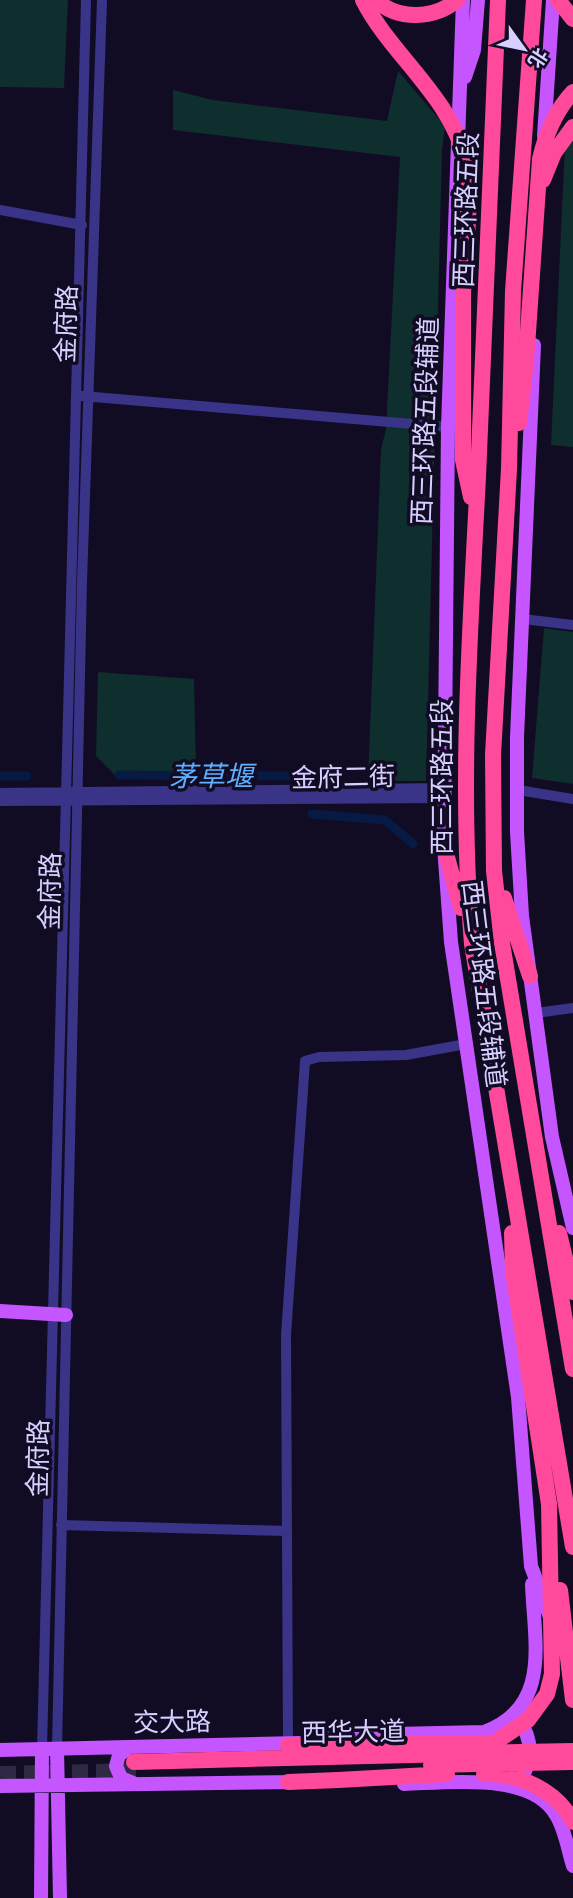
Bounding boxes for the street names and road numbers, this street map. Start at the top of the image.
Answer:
street label: 西三环路五段 [447,131,485,289]
street label: 金府路 [49,284,83,364]
street label: 西三环路五段辅道 [405,316,445,526]
street label: 西三环路五段 [426,699,458,855]
street label: 金府二街 [291,760,395,794]
street label: 金府路 [33,852,67,930]
street label: 西三环路五段辅道 [455,879,513,1089]
street label: 金府路 [21,1419,55,1497]
street label: 交大路 [133,1705,211,1739]
street label: 西华大道 [301,1715,405,1749]

